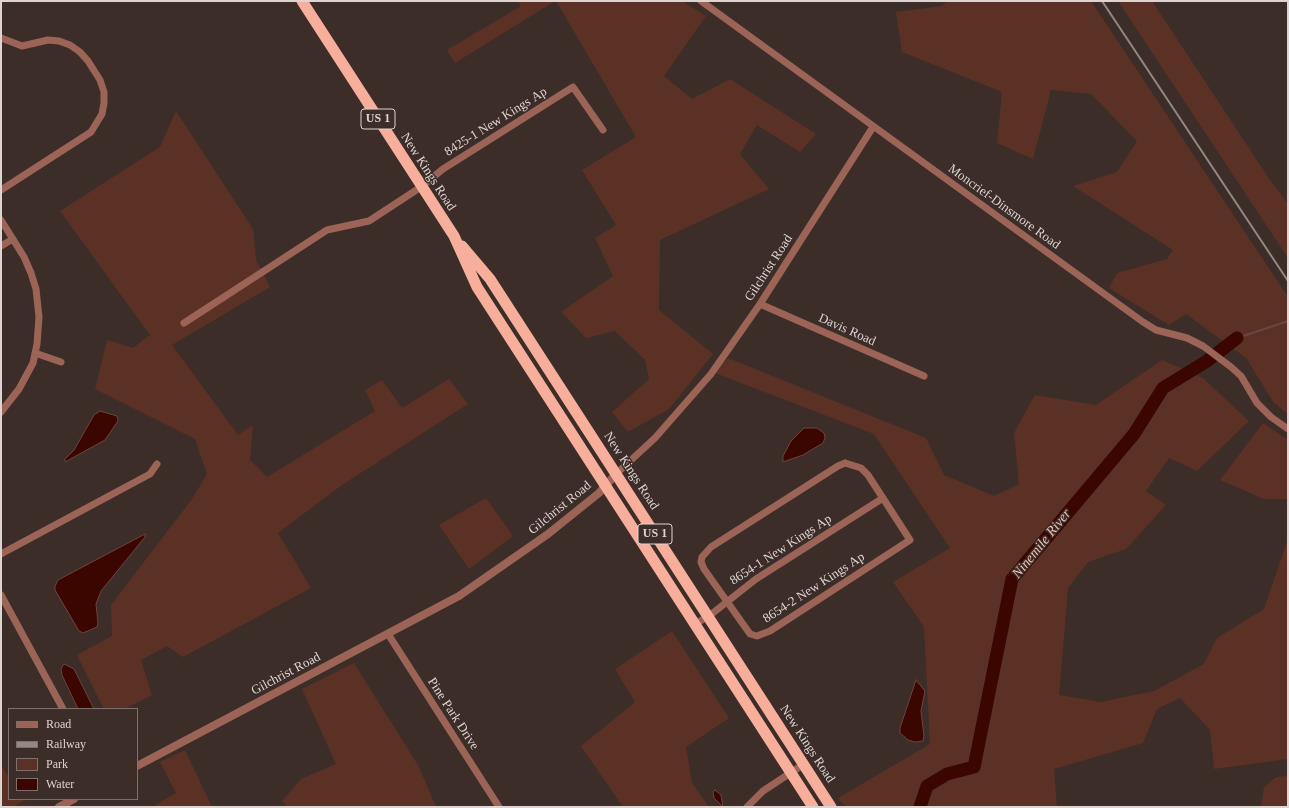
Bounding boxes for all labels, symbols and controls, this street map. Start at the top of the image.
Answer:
street label: 8425-1 New Kings Ap [442,84,550,160]
road number: US 1 [361,109,395,129]
street label: New Kings Road [397,130,459,214]
street label: Moncrief-Dinsmore Road [945,161,1063,253]
street label: Gilchrist Road [742,232,796,304]
street label: Davis Road [816,310,878,350]
street label: New Kings Road [600,429,662,513]
street label: Gilchrist Road [525,478,595,538]
water label: Ninemile River [1009,506,1075,582]
street label: 8654-1 New Kings Ap [727,511,835,589]
road number: US 1 [638,524,672,544]
street label: 8654-2 New Kings Ap [760,549,868,627]
street label: Gilchrist Road [249,649,323,699]
street label: Pine Park Drive [424,675,482,753]
street label: New Kings Road [776,702,838,786]
legend [8,708,138,800]
text: Road [46,717,71,731]
text: Railway [46,737,86,751]
text: Park [46,757,68,771]
text: Water [46,777,74,791]

